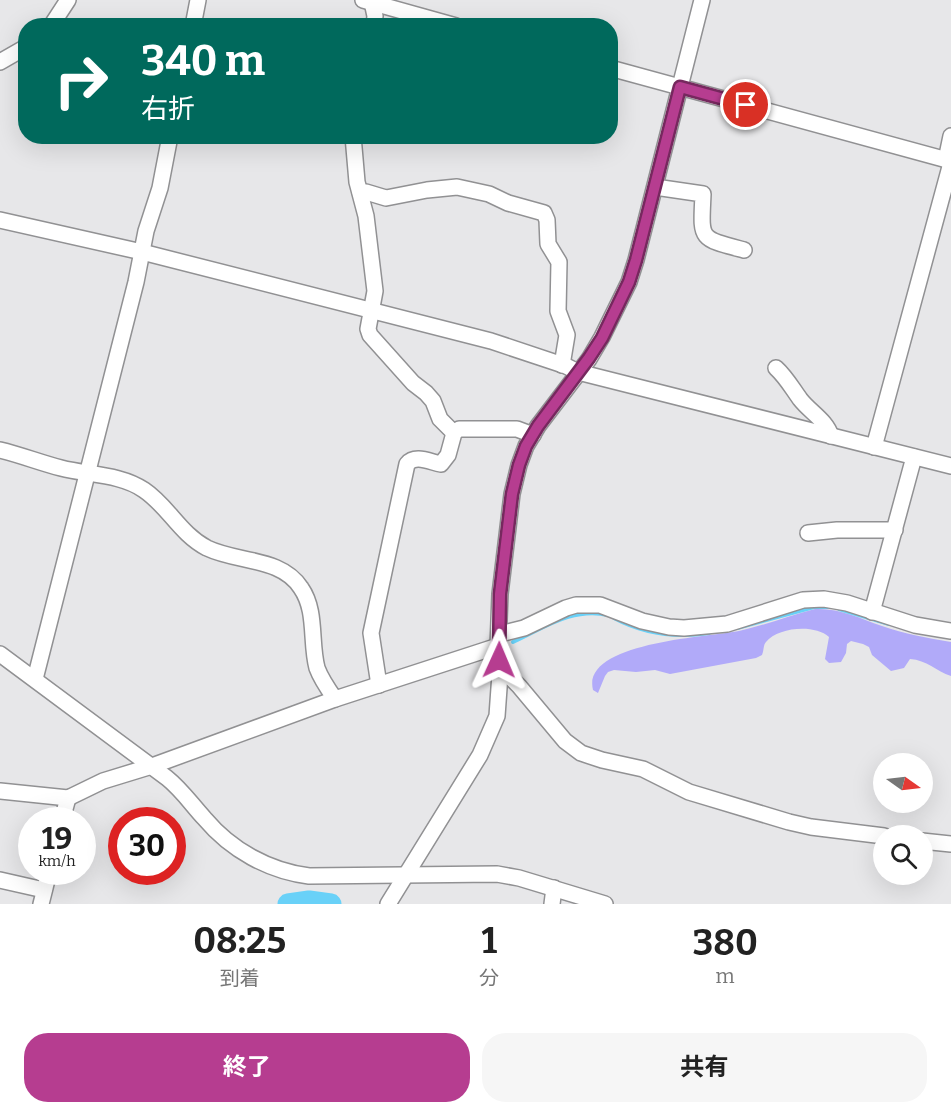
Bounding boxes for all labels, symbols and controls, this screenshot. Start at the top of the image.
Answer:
text: 340 m [141,36,265,86]
icon: right [42,42,120,120]
pin [720,79,771,130]
icon: arrive [729,88,762,121]
text: 右折 [141,93,195,125]
position arrow [467,628,531,692]
north arrow [873,753,933,813]
map controls [873,753,933,885]
speed limit sign: 30 [108,807,186,885]
text: 19 [42,821,72,857]
button: search [873,825,933,885]
text: km/h [38,852,76,870]
text: 08:25 [193,919,286,963]
text: 1 [482,919,497,963]
text: 380 [693,921,758,965]
text: m [716,964,735,988]
text: 到着 [220,966,260,990]
text: 分 [479,966,499,990]
button: 終了 [24,1033,470,1102]
button: 共有 [482,1033,927,1102]

